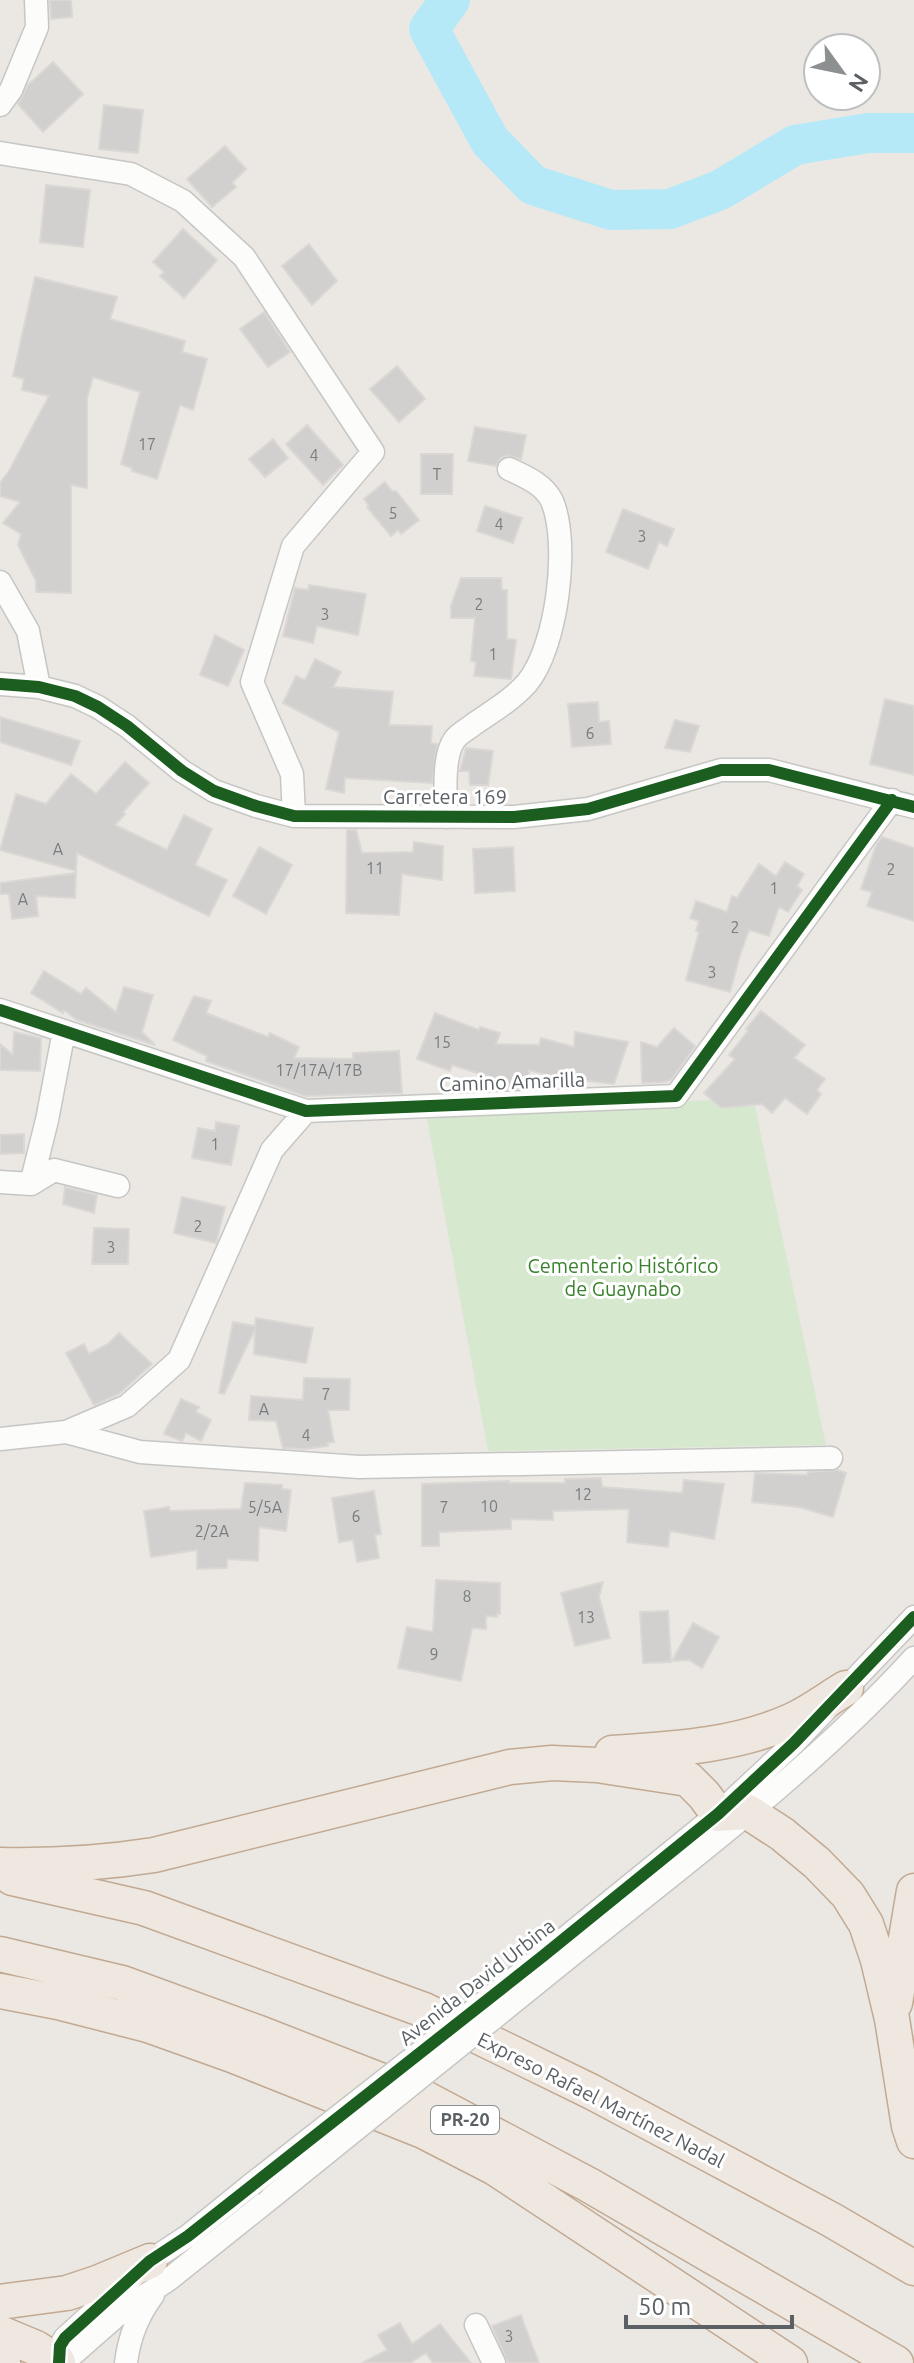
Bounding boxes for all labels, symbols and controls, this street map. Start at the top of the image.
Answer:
north arrow [802,32,882,112]
text: N [844,69,874,97]
house number: 17 [138,435,156,453]
house number: 4 [309,446,319,464]
house number: T [433,465,442,483]
house number: 5 [388,504,398,522]
house number: 4 [494,515,504,533]
house number: 3 [637,527,647,545]
house number: 2 [474,595,484,613]
house number: 3 [320,605,330,623]
house number: 1 [488,645,498,663]
house number: 6 [585,724,595,742]
street label: Carretera 169 [383,785,507,808]
house number: A [53,840,64,858]
house number: 11 [366,859,384,877]
house number: 2 [886,860,896,878]
house number: 1 [769,879,779,897]
house number: A [18,890,29,908]
house number: 2 [730,918,740,936]
house number: 3 [707,963,717,981]
house number: 15 [433,1033,451,1051]
house number: 17/17A/17B [276,1061,362,1079]
street label: Camino Amarilla [439,1067,585,1096]
house number: 1 [210,1135,220,1153]
house number: 2 [193,1217,203,1235]
house number: 3 [106,1238,116,1256]
park label: Cementerio Histórico de Guaynabo [528,1254,718,1300]
house number: 7 [321,1385,331,1403]
house number: A [259,1400,270,1418]
house number: 4 [301,1426,311,1444]
house number: 12 [574,1485,592,1503]
house number: 10 [480,1497,498,1515]
house number: 5/5A [248,1498,283,1516]
house number: 7 [439,1498,449,1516]
house number: 6 [351,1507,361,1525]
house number: 2/2A [195,1522,230,1540]
house number: 8 [462,1587,472,1605]
house number: 13 [577,1608,595,1626]
house number: 9 [429,1645,439,1663]
street label: Avenida David Urbina [394,1914,559,2050]
street label: Expreso Rafael Martínez Nadal [474,2027,729,2172]
road number: PR-20 [431,2106,499,2134]
scale bar [626,2279,792,2329]
text: 50 m [638,2293,691,2320]
house number: 3 [504,2327,514,2345]

